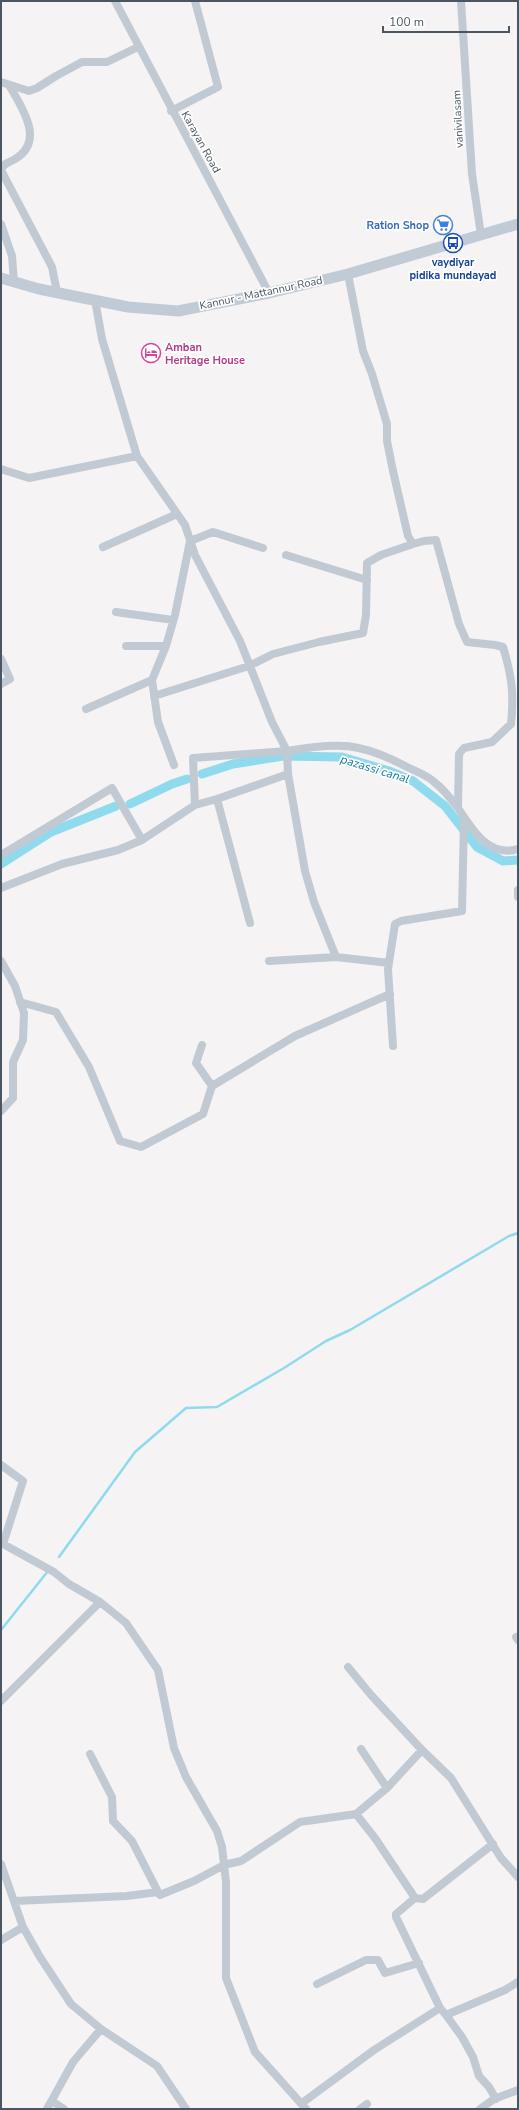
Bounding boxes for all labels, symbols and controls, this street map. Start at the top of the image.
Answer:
scale bar [383,8,509,34]
text: 100 m [389,14,424,30]
street label: vanivilasam [449,90,467,148]
street label: Karayan Road [178,108,224,176]
supermarket icon: Ration Shop [432,214,454,236]
place label: Ration Shop [366,218,429,233]
bus stop icon: vaydiyar pidika mundayad [442,232,464,254]
place label: vaydiyar pidika mundayad [410,255,496,283]
street label: Kannur - Mattannur Road [198,273,324,313]
place label: Amban Heritage House [165,340,245,368]
hotel icon: Amban Heritage House [140,342,162,364]
water label: pazassi canal [339,751,412,787]

